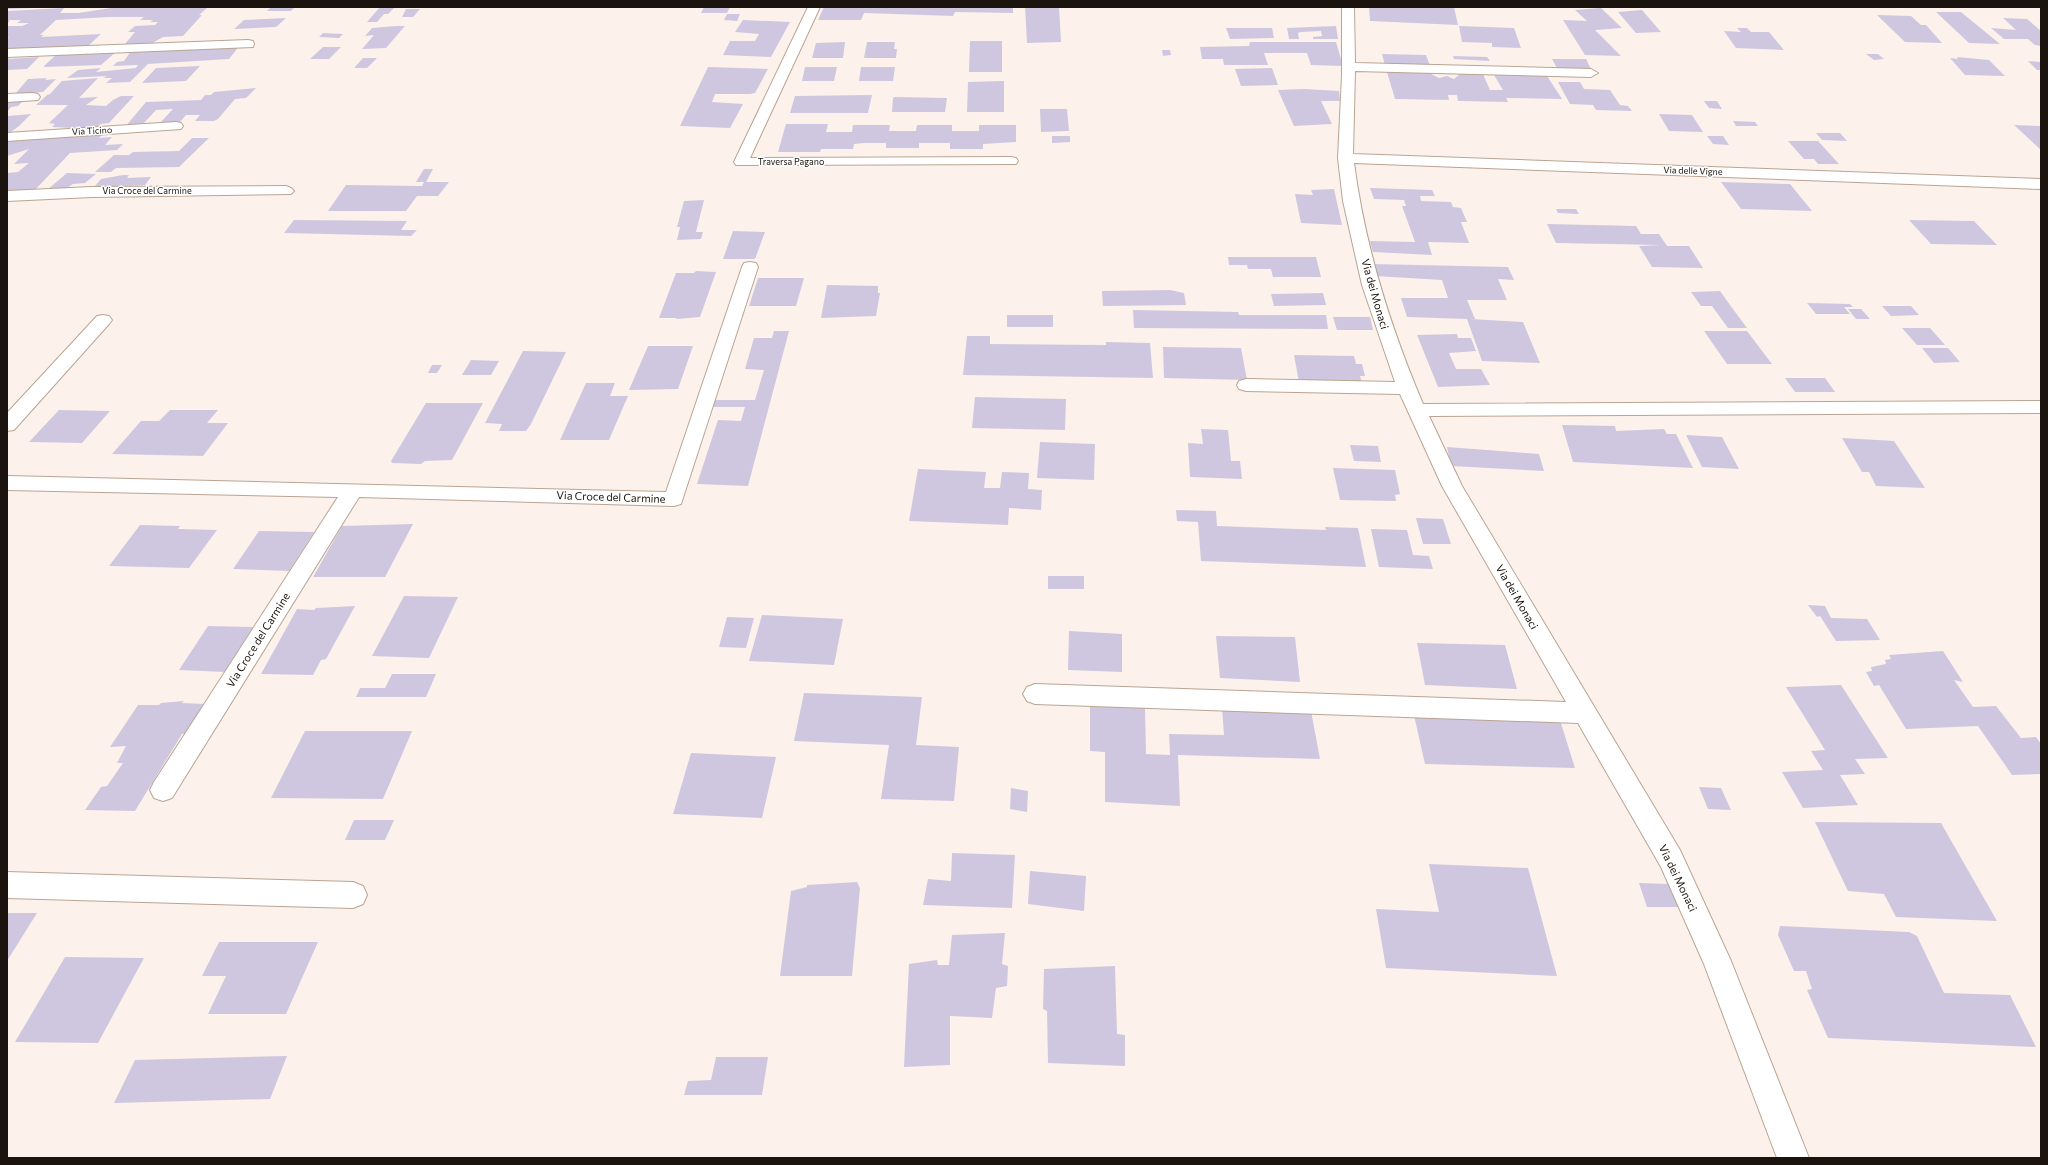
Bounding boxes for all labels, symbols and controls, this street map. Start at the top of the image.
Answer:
street label: Via Ticino [72,124,112,137]
street label: Traversa Pagano [758,156,824,167]
street label: Via delle Vigne [1663,164,1723,177]
street label: Via Croce del Carmine [102,185,192,196]
street label: Via dei Monaci [1359,257,1392,331]
street label: Via Croce del Carmine [556,488,666,505]
street label: Via dei Monaci [1494,562,1541,632]
street label: Via Croce del Carmine [223,590,292,689]
street label: Via dei Monaci [1657,842,1700,913]

